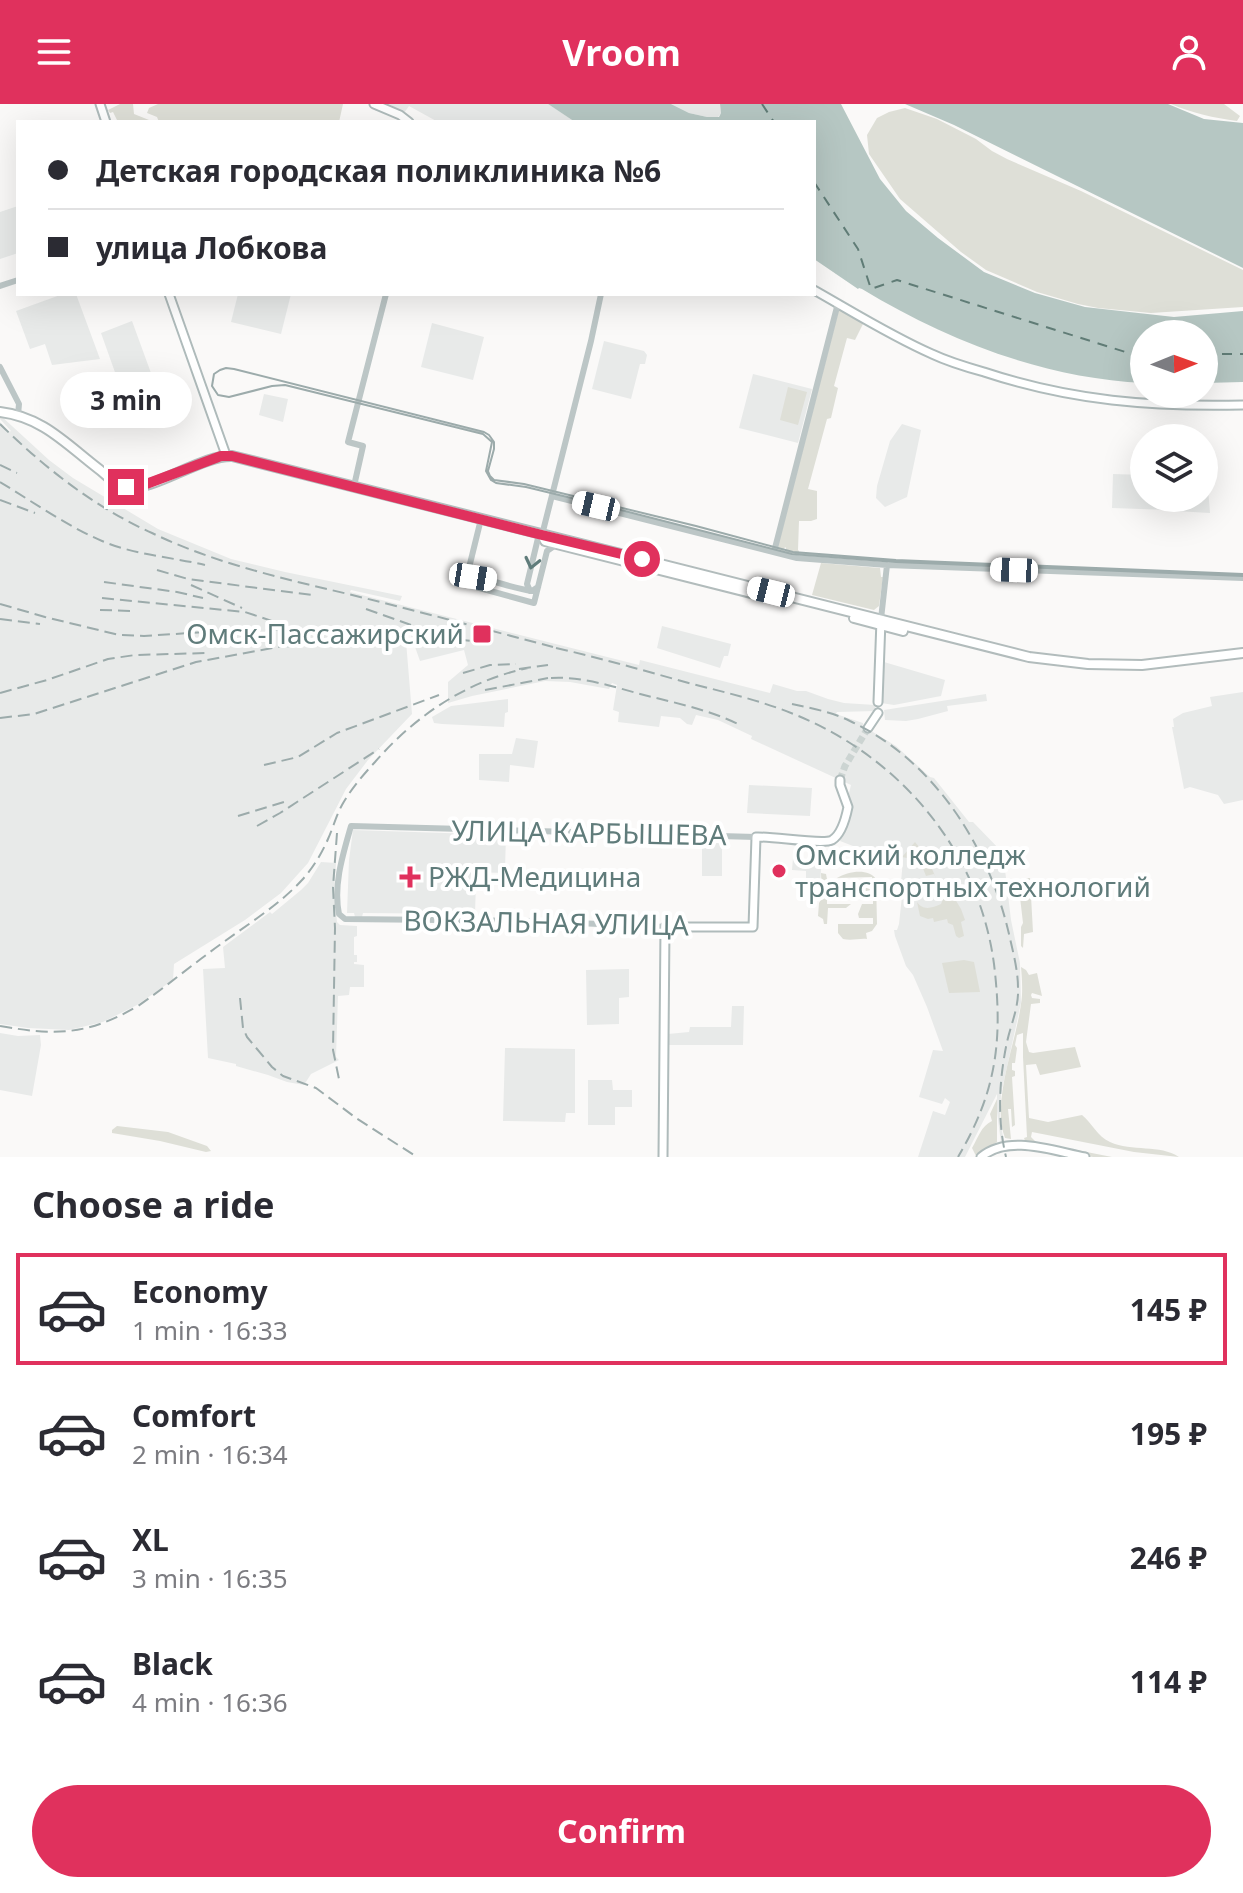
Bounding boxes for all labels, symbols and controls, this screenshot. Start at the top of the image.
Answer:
text: Vroom [562,28,681,77]
icon: menu [32,30,76,74]
icon: person [1167,30,1211,74]
text: Детская городская поликлиника №6 [96,150,661,191]
text: улица Лобкова [96,227,327,268]
north arrow [1130,320,1218,408]
map controls [1130,320,1218,512]
callout: 3 min [60,371,192,427]
text: 3 min [90,382,162,418]
button: layers [1130,424,1218,512]
route end [108,469,144,505]
car [570,489,622,523]
route start [624,541,660,577]
one-way arrow [525,555,542,569]
car [990,557,1038,583]
car [447,561,499,593]
car [745,575,797,609]
place label: Омск-Пассажирский [186,614,464,652]
marker: Омск-Пассажирский [471,623,493,645]
street label: УЛИЦА КАРБЫШЕВА [451,811,727,853]
place label: Омский колледж транспортных технологий [795,835,1151,905]
place label: РЖД-Медицина [428,857,641,895]
marker: Омский колледж транспортных технологий [770,862,788,880]
marker: РЖД-Медицина [399,866,421,888]
street label: ВОКЗАЛЬНАЯ УЛИЦА [403,901,689,943]
text: Choose a ride [32,1180,274,1229]
text: Economy [132,1271,268,1312]
icon: car [36,1273,108,1345]
text: 145 ₽ [1130,1289,1207,1330]
text: 1 min · 16:33 [132,1312,288,1348]
text: Comfort [132,1395,256,1436]
icon: car [36,1397,108,1469]
text: 195 ₽ [1130,1413,1207,1454]
text: 2 min · 16:34 [132,1436,288,1472]
text: XL [132,1519,169,1560]
icon: car [36,1521,108,1593]
text: 246 ₽ [1130,1537,1207,1578]
text: 3 min · 16:35 [132,1560,288,1596]
text: Black [132,1643,213,1684]
icon: car [36,1645,108,1717]
text: 114 ₽ [1130,1661,1207,1702]
text: 4 min · 16:36 [132,1684,288,1720]
button: Confirm [32,1785,1211,1877]

